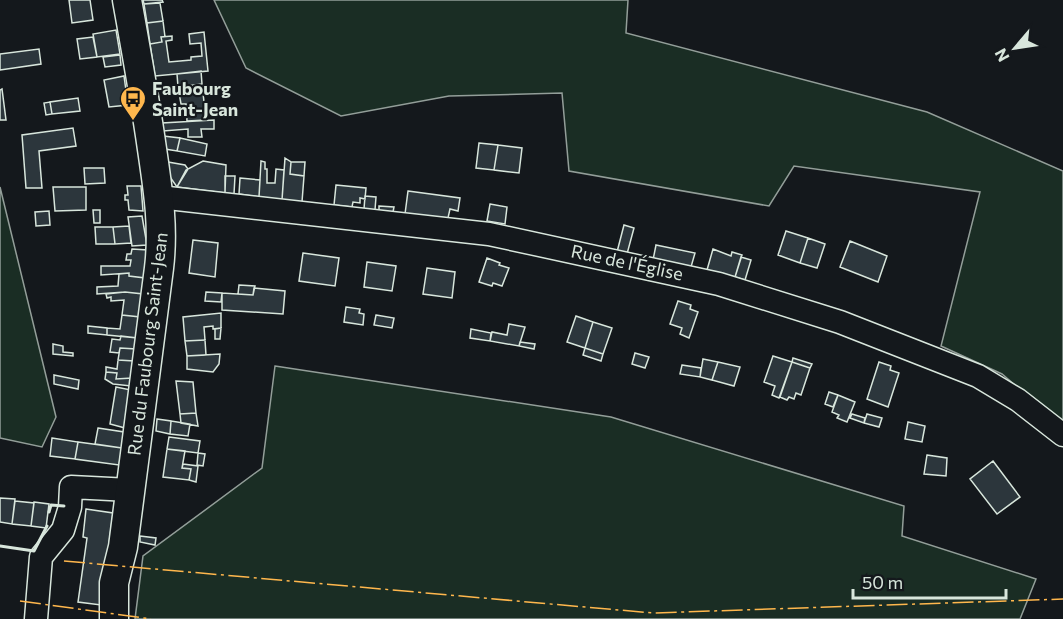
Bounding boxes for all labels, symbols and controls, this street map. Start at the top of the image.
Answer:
north arrow [985,18,1045,78]
text: N [990,46,1013,65]
place label: Faubourg Saint-Jean [152,77,238,120]
bus stop icon: Faubourg Saint-Jean [118,84,148,122]
street label: Rue du Faubourg Saint-Jean [122,231,172,457]
street label: Rue de l'Église [569,239,685,285]
scale bar [853,562,1006,600]
text: 50 m [862,571,903,593]

